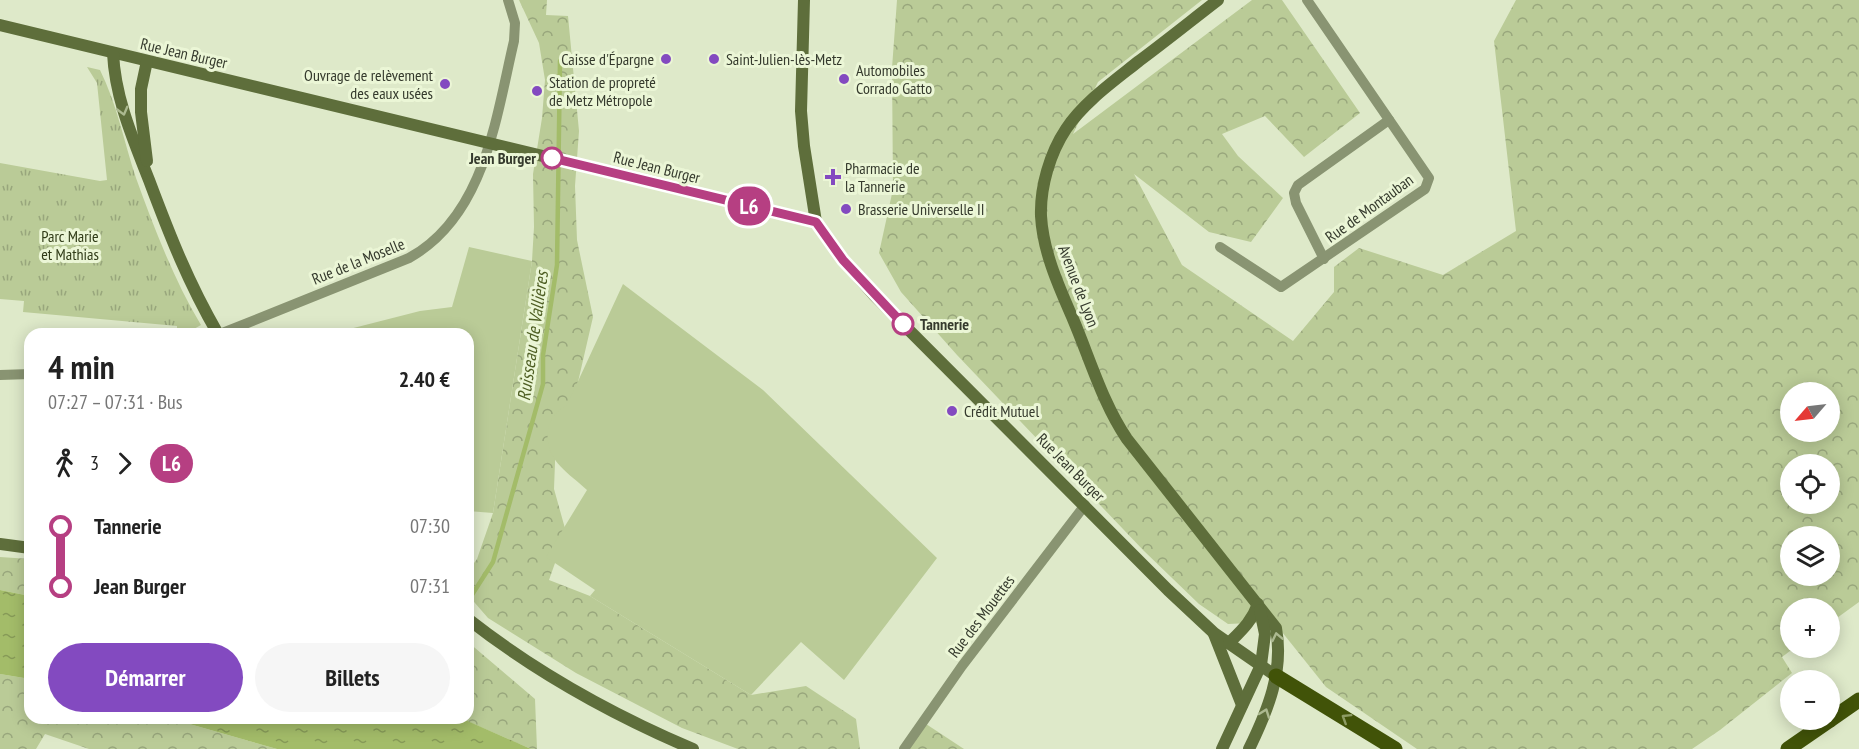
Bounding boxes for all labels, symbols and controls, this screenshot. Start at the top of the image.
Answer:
street label: Rue Jean Burger [139,33,230,73]
place label: Caisse d'Épargne [561,49,654,69]
place label: Saint-Julien-lès-Metz [726,49,842,69]
marker: Caisse d'Épargne [659,52,673,66]
marker: Saint-Julien-lès-Metz [707,52,721,66]
place label: Automobiles Corrado Gatto [856,60,932,98]
place label: Ouvrage de relèvement des eaux usées [304,65,434,103]
place label: Station de propreté de Metz Métropole [549,72,656,110]
marker: Automobiles Corrado Gatto [837,72,851,86]
marker: Ouvrage de relèvement des eaux usées [438,77,452,91]
marker: Station de propreté de Metz Métropole [530,84,544,98]
one-way arrow [116,105,129,115]
marker: Jean Burger [541,147,563,169]
street label: Rue Jean Burger [612,147,703,188]
place label: Jean Burger [468,148,536,168]
place label: Pharmacie de la Tannerie [845,158,920,196]
street label: Rue de Montauban [1321,169,1417,247]
marker: Pharmacie de la Tannerie [826,170,840,184]
line badge: L6 [722,186,776,226]
text: L6 [740,193,758,220]
place label: Brasserie Universelle II [858,199,985,219]
marker: Brasserie Universelle II [839,202,853,216]
park label: Parc Marie et Mathias [41,226,99,264]
street label: Rue de la Moselle [309,233,407,289]
street label: Avenue de Lyon [1054,242,1104,330]
water label: Ruisseau de Vallières [512,268,553,402]
marker: Tannerie [892,313,914,335]
place label: Tannerie [920,314,969,334]
text: 4 min [48,345,115,388]
text: 2.40 € [399,365,450,393]
north arrow [1780,382,1840,442]
map controls [1780,382,1840,730]
text: 07:27 – 07:31 · Bus [48,389,183,415]
place label: Crédit Mutuel [964,401,1039,421]
marker: Crédit Mutuel [945,404,959,418]
street label: Rue Jean Burger [1033,429,1110,506]
icon: walk [48,447,81,480]
icon: forward [108,447,141,480]
text: 3 [90,450,99,476]
text: L6 [162,450,181,477]
button: locate [1780,454,1840,514]
text: Tannerie [94,512,162,540]
text: 07:30 [410,513,450,539]
button: layers [1780,526,1840,586]
street label: Rue des Mouettes [943,571,1019,661]
text: Jean Burger [94,572,186,600]
text: 07:31 [410,573,450,599]
button: + [1780,598,1840,658]
one-way arrow [1272,632,1285,642]
button: Démarrer [48,643,243,712]
button: Billets [255,643,450,712]
button: − [1780,670,1840,730]
one-way arrow [1258,708,1271,719]
one-way arrow [1341,715,1352,726]

